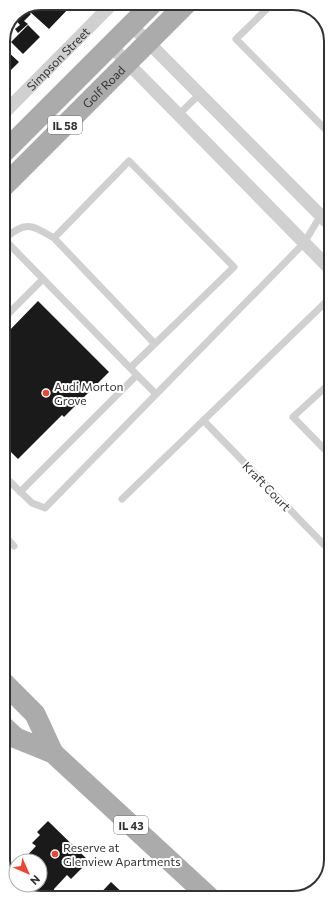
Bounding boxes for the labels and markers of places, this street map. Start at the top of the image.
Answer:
place label: Audi Morton Grove [54,379,123,407]
marker: Audi Morton Grove [41,388,51,398]
place label: Reserve at Glenview Apartments [63,840,181,868]
marker: Reserve at Glenview Apartments [50,849,60,859]

